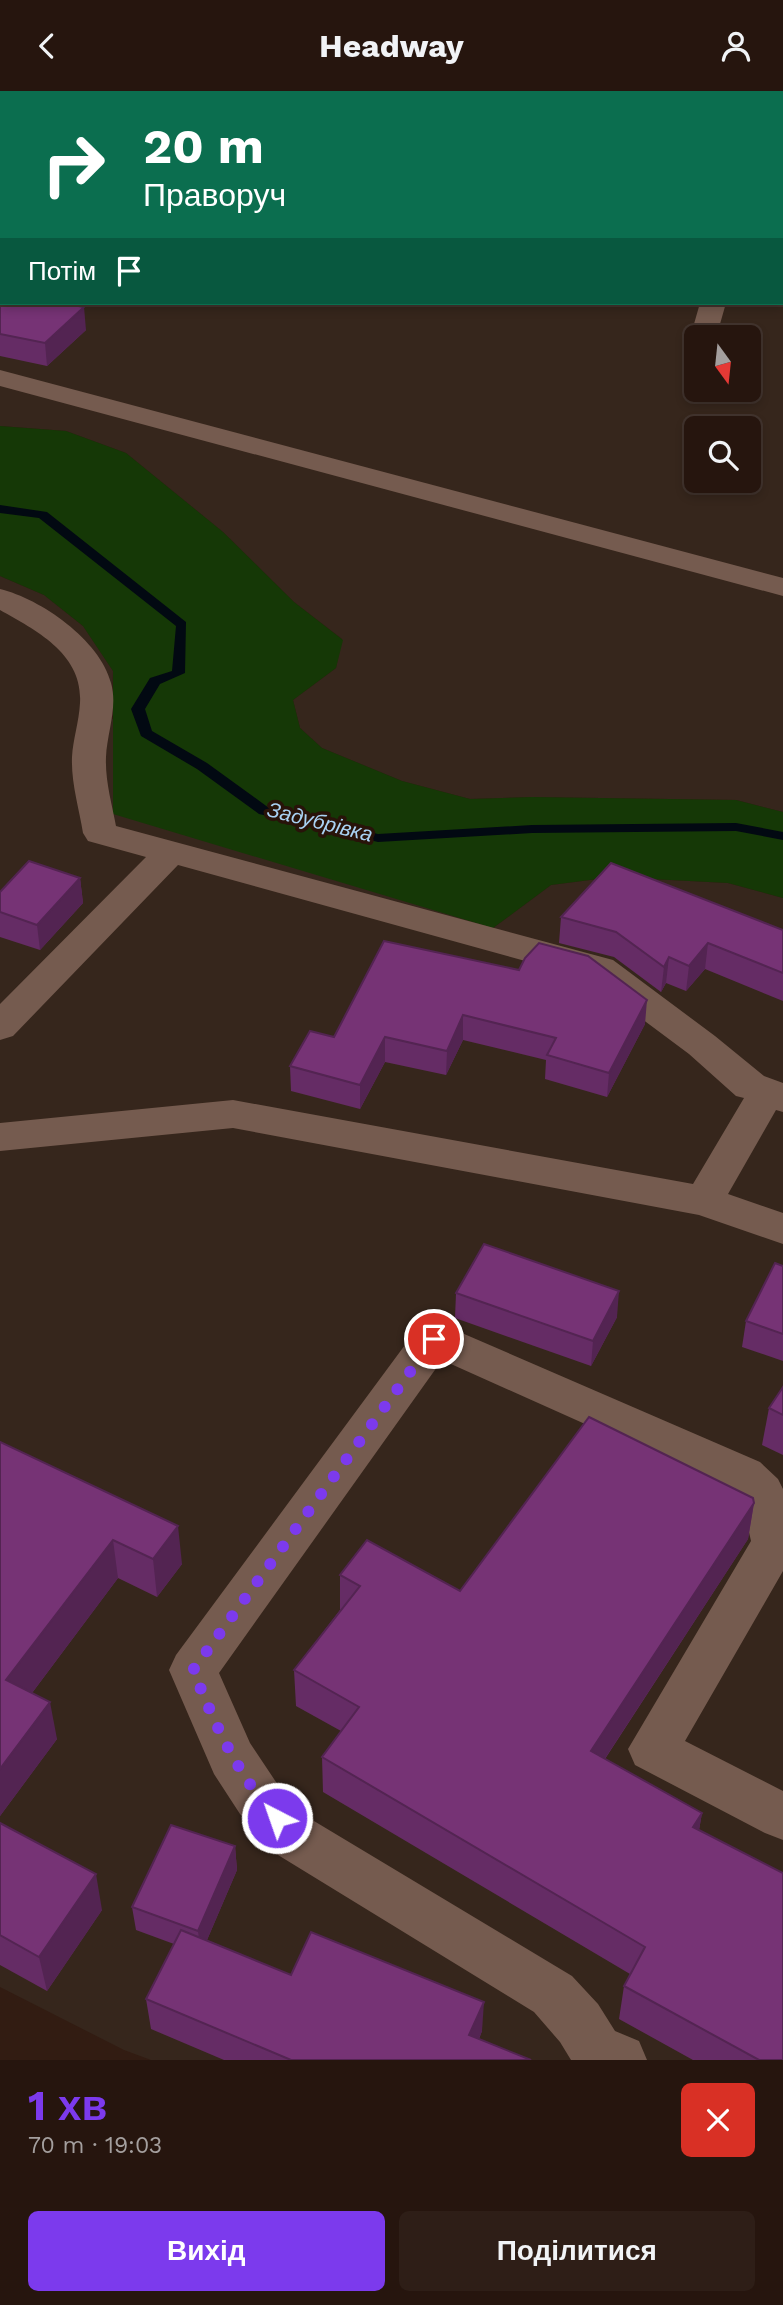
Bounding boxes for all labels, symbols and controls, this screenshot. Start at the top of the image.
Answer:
icon: back [28,27,66,65]
text: Headway [319,27,464,65]
icon: person [717,27,755,65]
text: 20 m [143,117,264,175]
icon: right [28,119,119,210]
text: Праворуч [143,176,286,214]
icon: arrive [110,252,148,290]
text: Потім [28,256,96,286]
north arrow [684,325,761,403]
map controls [684,325,761,493]
button: search [684,416,761,493]
water label: Задубрівка [265,796,375,847]
pin [404,1309,464,1369]
icon: arrive [415,1320,453,1358]
position arrow [240,1781,314,1855]
text: 1 хв [28,2081,107,2130]
button: close [681,2083,755,2157]
text: 70 m · 19:03 [28,2132,162,2159]
button: Вихід [28,2211,385,2291]
button: Поділитися [399,2211,755,2291]

